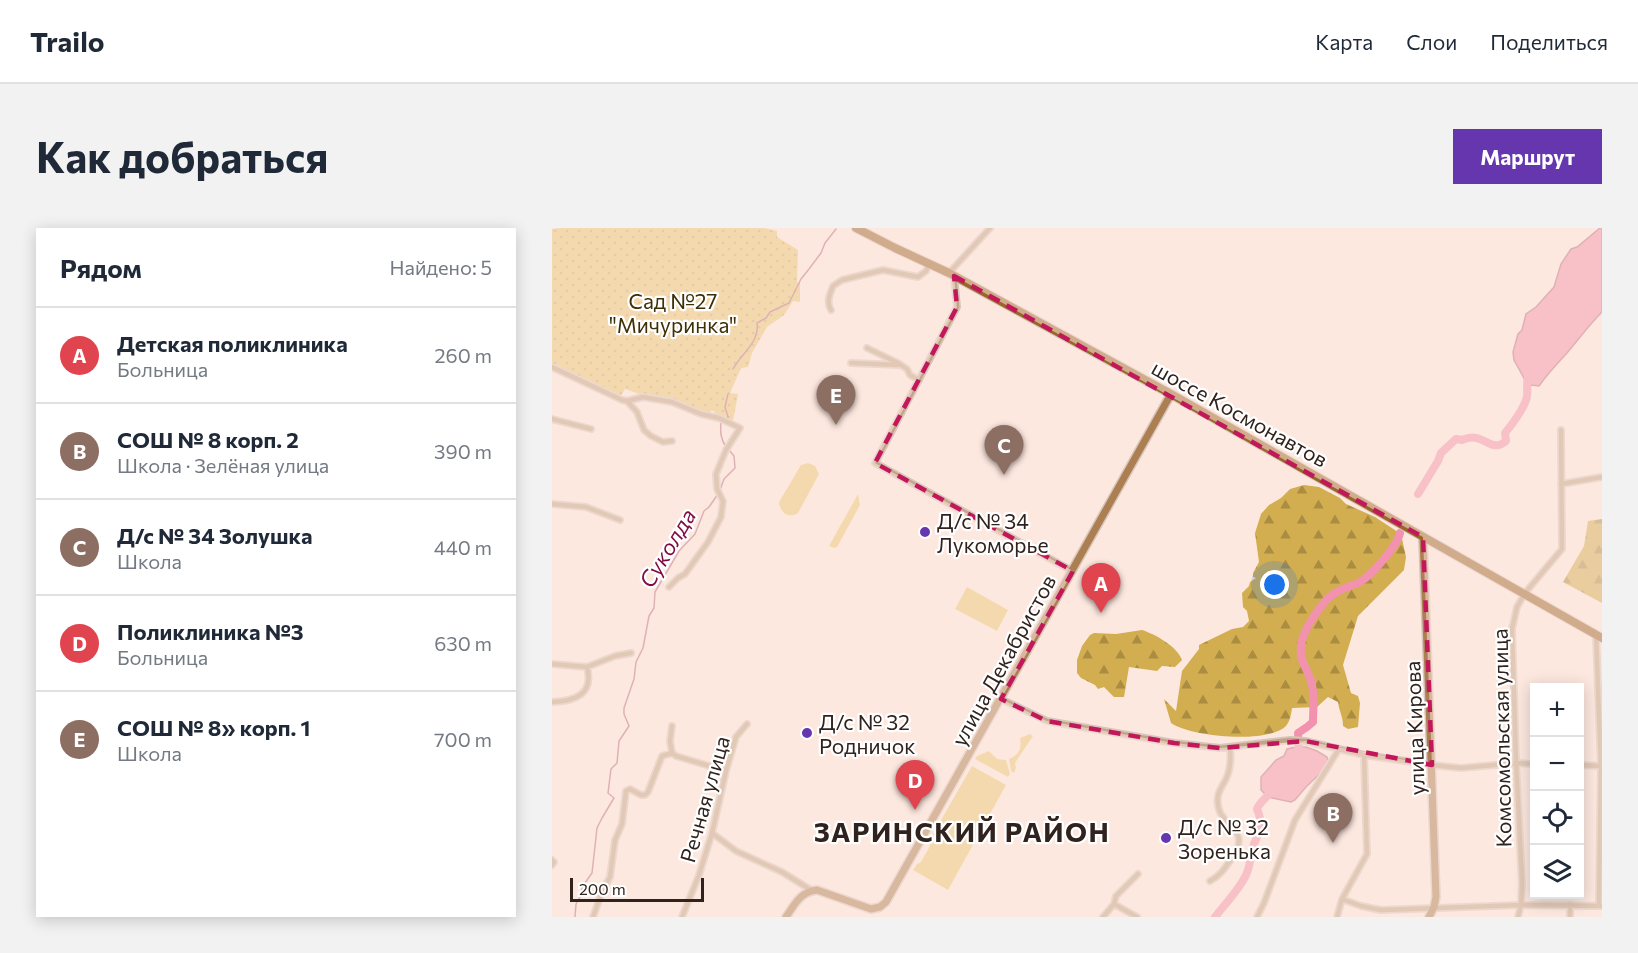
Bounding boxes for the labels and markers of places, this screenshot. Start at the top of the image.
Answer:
pin: E [816,376,856,425]
pin: C [984,426,1024,475]
place label: Д/с № 34 Лукоморье [937,508,1048,557]
marker: Д/с № 34 Лукоморье [918,525,932,539]
pin: A [1082,564,1120,613]
place label: Д/с № 32 Родничок [819,709,915,758]
marker: Д/с № 32 Родничок [800,726,814,740]
pin: D [896,760,934,810]
pin: B [1314,794,1352,843]
place label: Д/с № 32 Зоренька [1178,814,1271,863]
marker: Д/с № 32 Зоренька [1159,831,1173,845]

